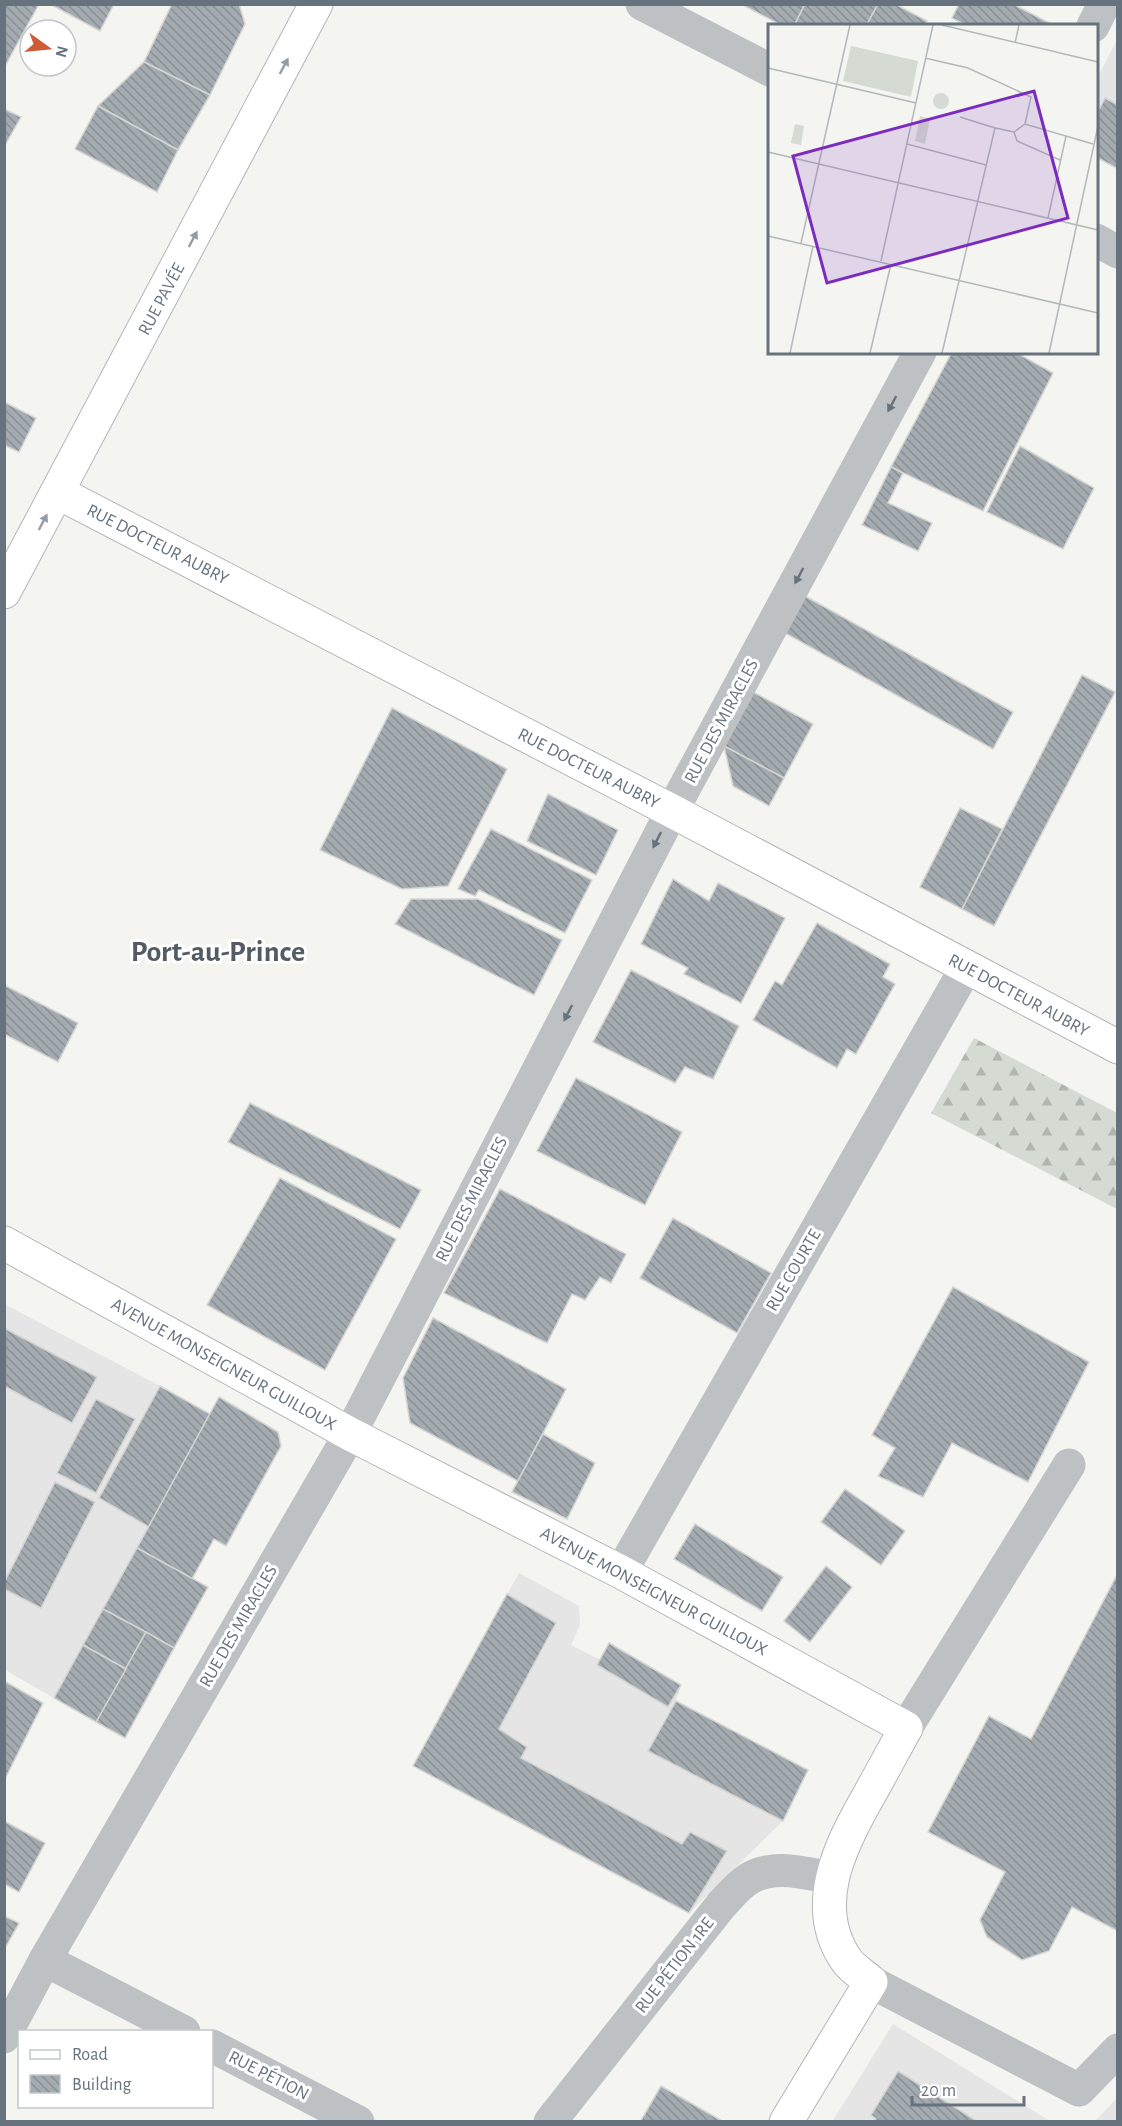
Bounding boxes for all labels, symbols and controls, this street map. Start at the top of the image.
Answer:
north arrow [18,18,78,78]
inset map [768,24,1098,354]
text: N [52,44,71,59]
one-way arrow [279,58,289,75]
one-way arrow [188,230,198,247]
street label: RUE PAVÉE [133,259,188,338]
one-way arrow [887,396,897,413]
street label: RUE DOCTEUR AUBRY [84,501,232,589]
one-way arrow [38,514,48,531]
one-way arrow [794,567,804,584]
street label: RUE DES MIRACLES [682,657,762,786]
street label: RUE DOCTEUR AUBRY [515,725,663,813]
one-way arrow [652,831,662,848]
district label: Port-au-Prince [131,937,305,967]
street label: RUE DOCTEUR AUBRY [945,951,1092,1041]
one-way arrow [563,1004,573,1022]
street label: RUE DES MIRACLES [433,1134,511,1265]
street label: RUE COURTE [763,1226,825,1315]
street label: AVENUE MONSEIGNEUR GUILLOUX [108,1295,339,1435]
street label: AVENUE MONSEIGNEUR GUILLOUX [537,1524,770,1660]
street label: RUE DES MIRACLES [197,1562,281,1691]
street label: RUE PÉTION 1RE [630,1912,718,2017]
legend [18,2030,213,2108]
street label: RUE PÉTION [225,2045,313,2104]
text: Road [72,2046,108,2064]
scale bar [912,2069,1024,2107]
text: Building [72,2076,132,2094]
text: 20 m [921,2082,956,2100]

